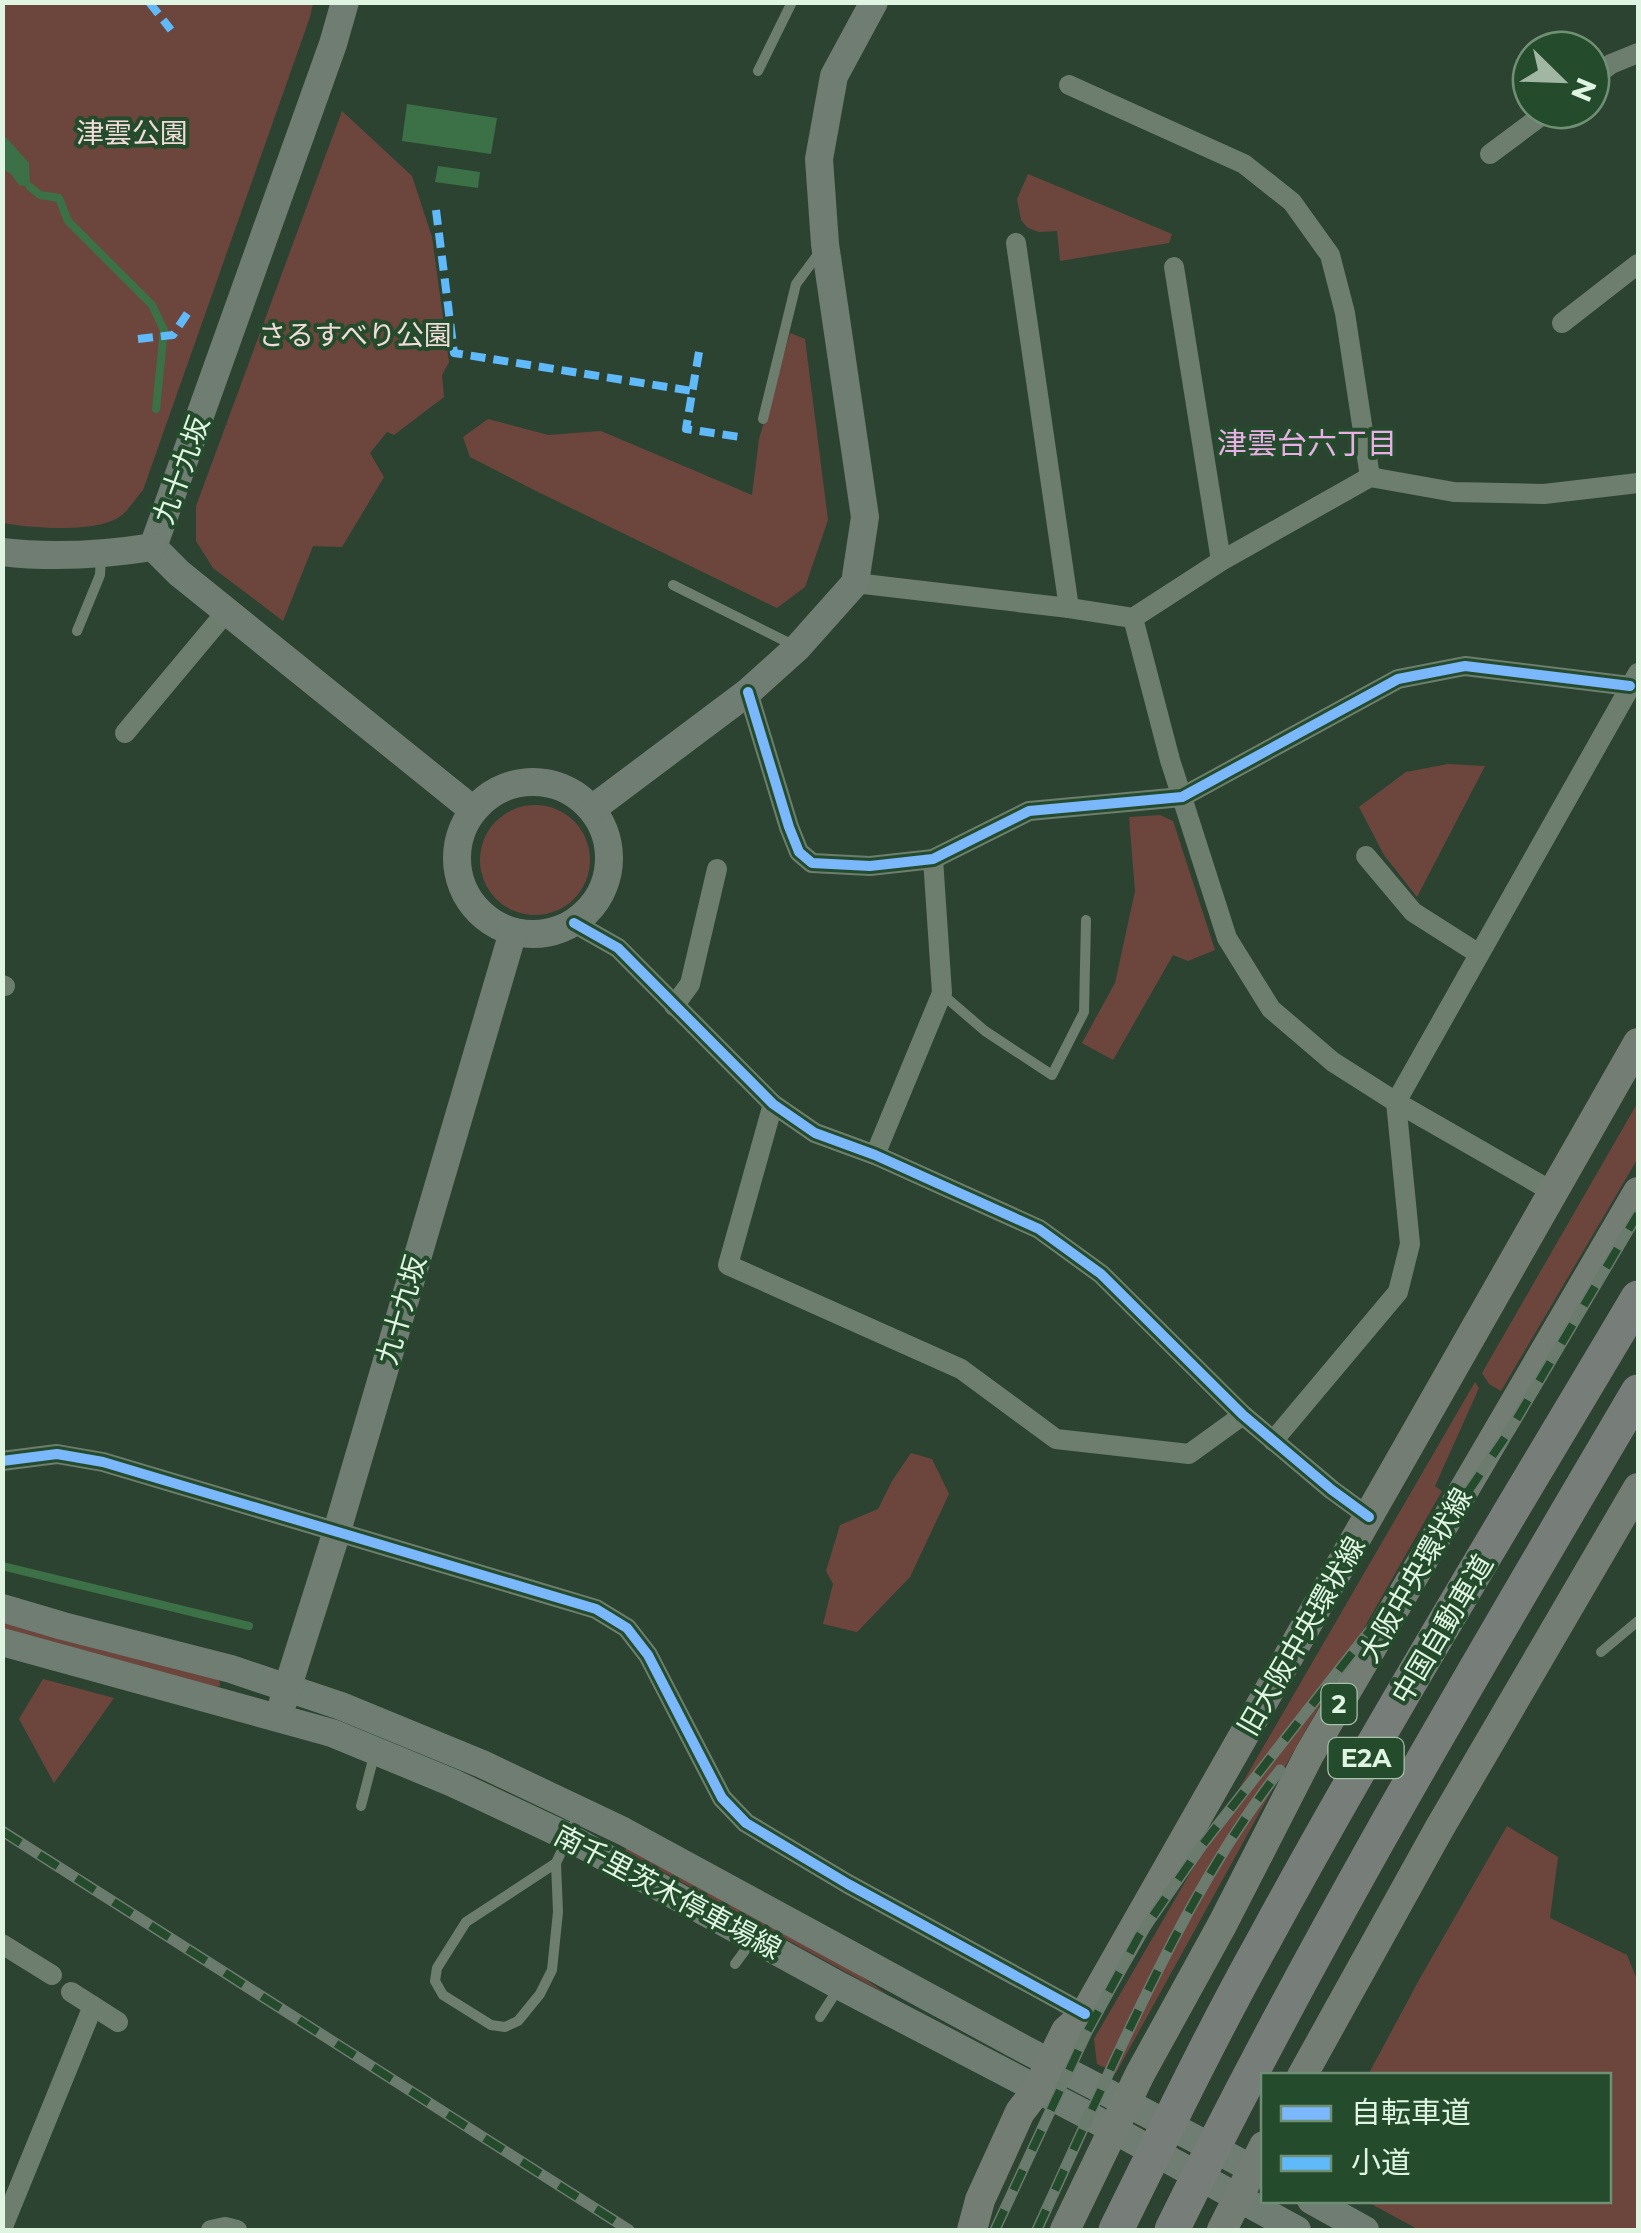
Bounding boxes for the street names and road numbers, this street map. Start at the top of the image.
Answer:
street label: 九十九坂 [146,412,216,528]
street label: 九十九坂 [369,1251,433,1369]
street label: 大阪中央環状線 [1351,1482,1479,1668]
street label: 旧大阪中央環状線 [1230,1530,1372,1742]
street label: 中国自動車道 [1384,1548,1500,1710]
road number: 2 [1322,1684,1356,1724]
road number: E2A [1328,1738,1404,1778]
street label: 南千里茨木停車場線 [549,1818,787,1966]

